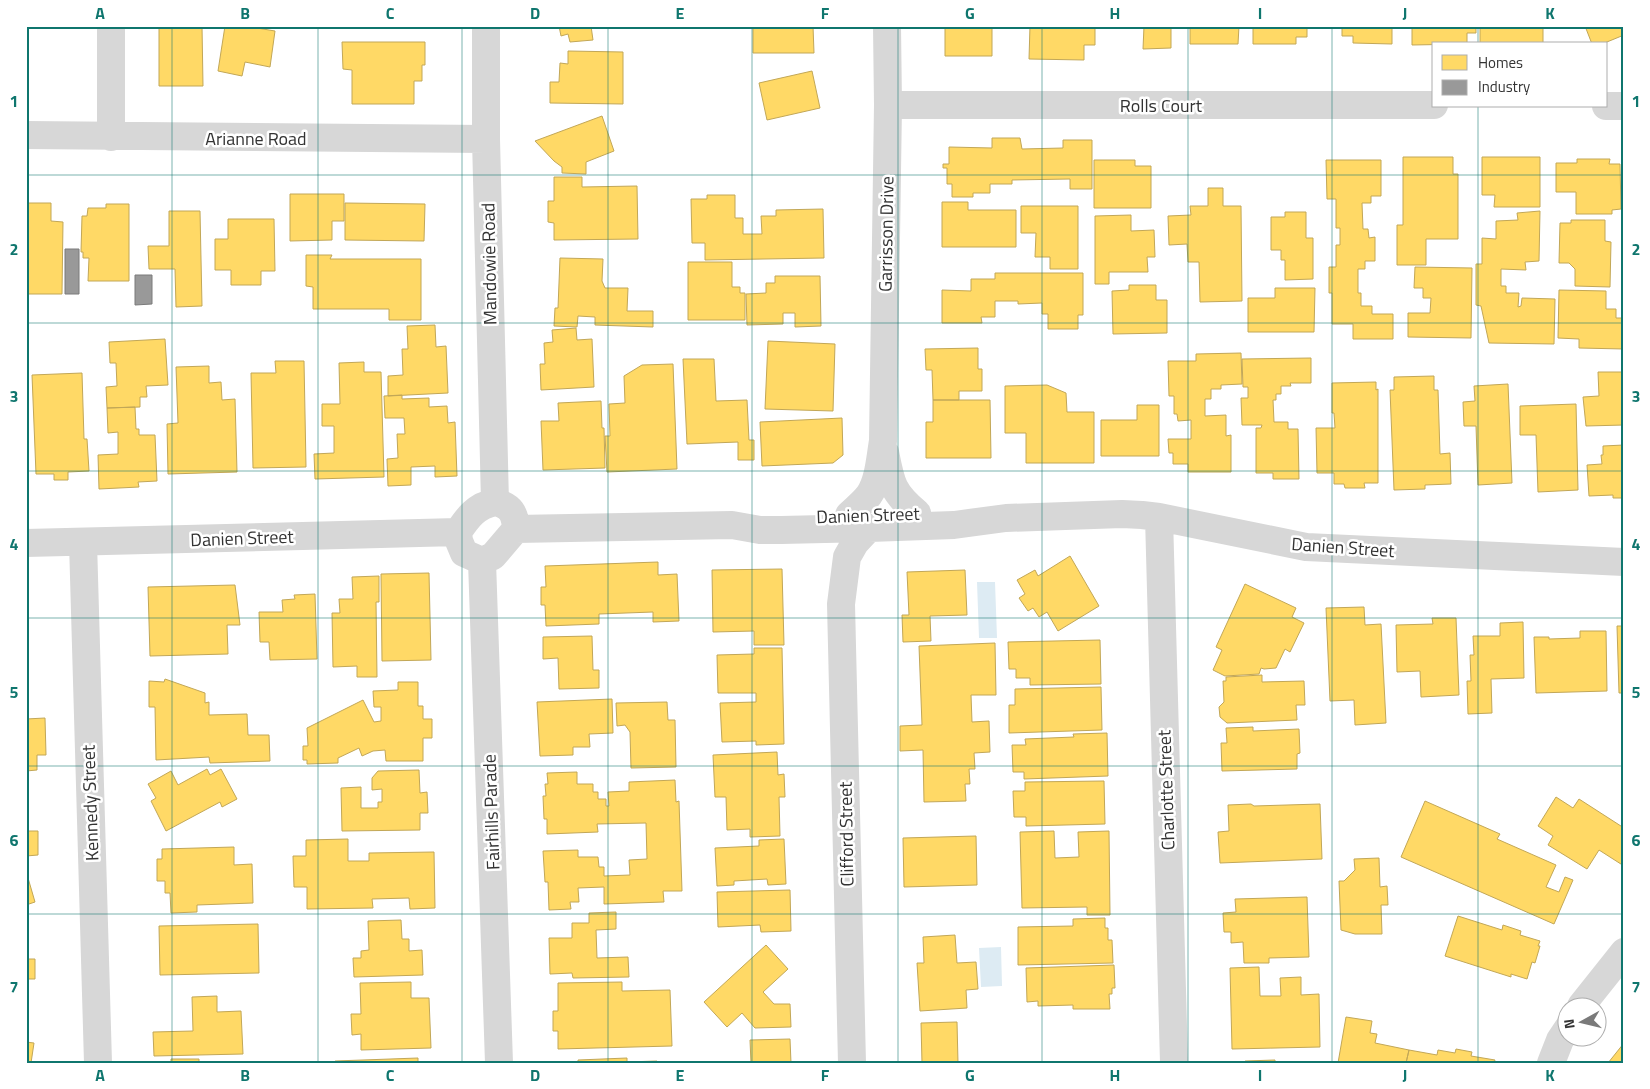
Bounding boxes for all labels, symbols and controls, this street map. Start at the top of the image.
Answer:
text: A [95,1,105,25]
text: B [240,1,250,25]
text: C [386,1,395,25]
text: D [530,1,540,25]
text: E [676,1,685,25]
text: F [821,1,830,25]
text: G [965,1,975,25]
text: H [1110,1,1120,25]
text: I [1258,1,1262,25]
text: J [1403,1,1407,25]
text: K [1545,1,1555,25]
legend [1432,42,1608,108]
text: Homes [1478,51,1523,74]
text: Industry [1478,75,1530,98]
text: 1 [10,89,18,113]
text: 1 [1632,89,1640,113]
street label: Rolls Court [1120,92,1203,119]
street label: Arianne Road [205,125,307,152]
street label: Garrisson Drive [871,176,901,292]
street label: Mandowie Road [474,203,504,325]
text: 2 [10,237,18,261]
text: 2 [1632,237,1640,261]
text: 3 [10,384,18,408]
text: 3 [1632,384,1640,408]
street label: Danien Street [816,500,921,530]
street label: Danien Street [190,523,295,553]
street label: Danien Street [1291,530,1396,564]
text: 4 [10,532,19,556]
text: 4 [1632,532,1641,556]
text: 5 [10,680,19,704]
text: 5 [1632,680,1641,704]
street label: Charlotte Street [1150,729,1182,851]
street label: Kennedy Street [74,744,106,861]
street label: Fairhills Parade [475,754,507,870]
street label: Clifford Street [832,781,860,887]
text: 6 [10,828,19,852]
text: 6 [1632,828,1641,852]
text: 7 [10,975,18,999]
text: 7 [1632,975,1640,999]
north arrow [1558,996,1608,1046]
text: N [1558,1018,1580,1030]
text: A [95,1063,105,1087]
text: B [240,1063,250,1087]
text: C [386,1063,395,1087]
text: D [530,1063,540,1087]
text: E [676,1063,685,1087]
text: F [821,1063,830,1087]
text: G [965,1063,975,1087]
text: H [1110,1063,1120,1087]
text: I [1258,1063,1262,1087]
text: J [1403,1063,1407,1087]
text: K [1545,1063,1555,1087]

